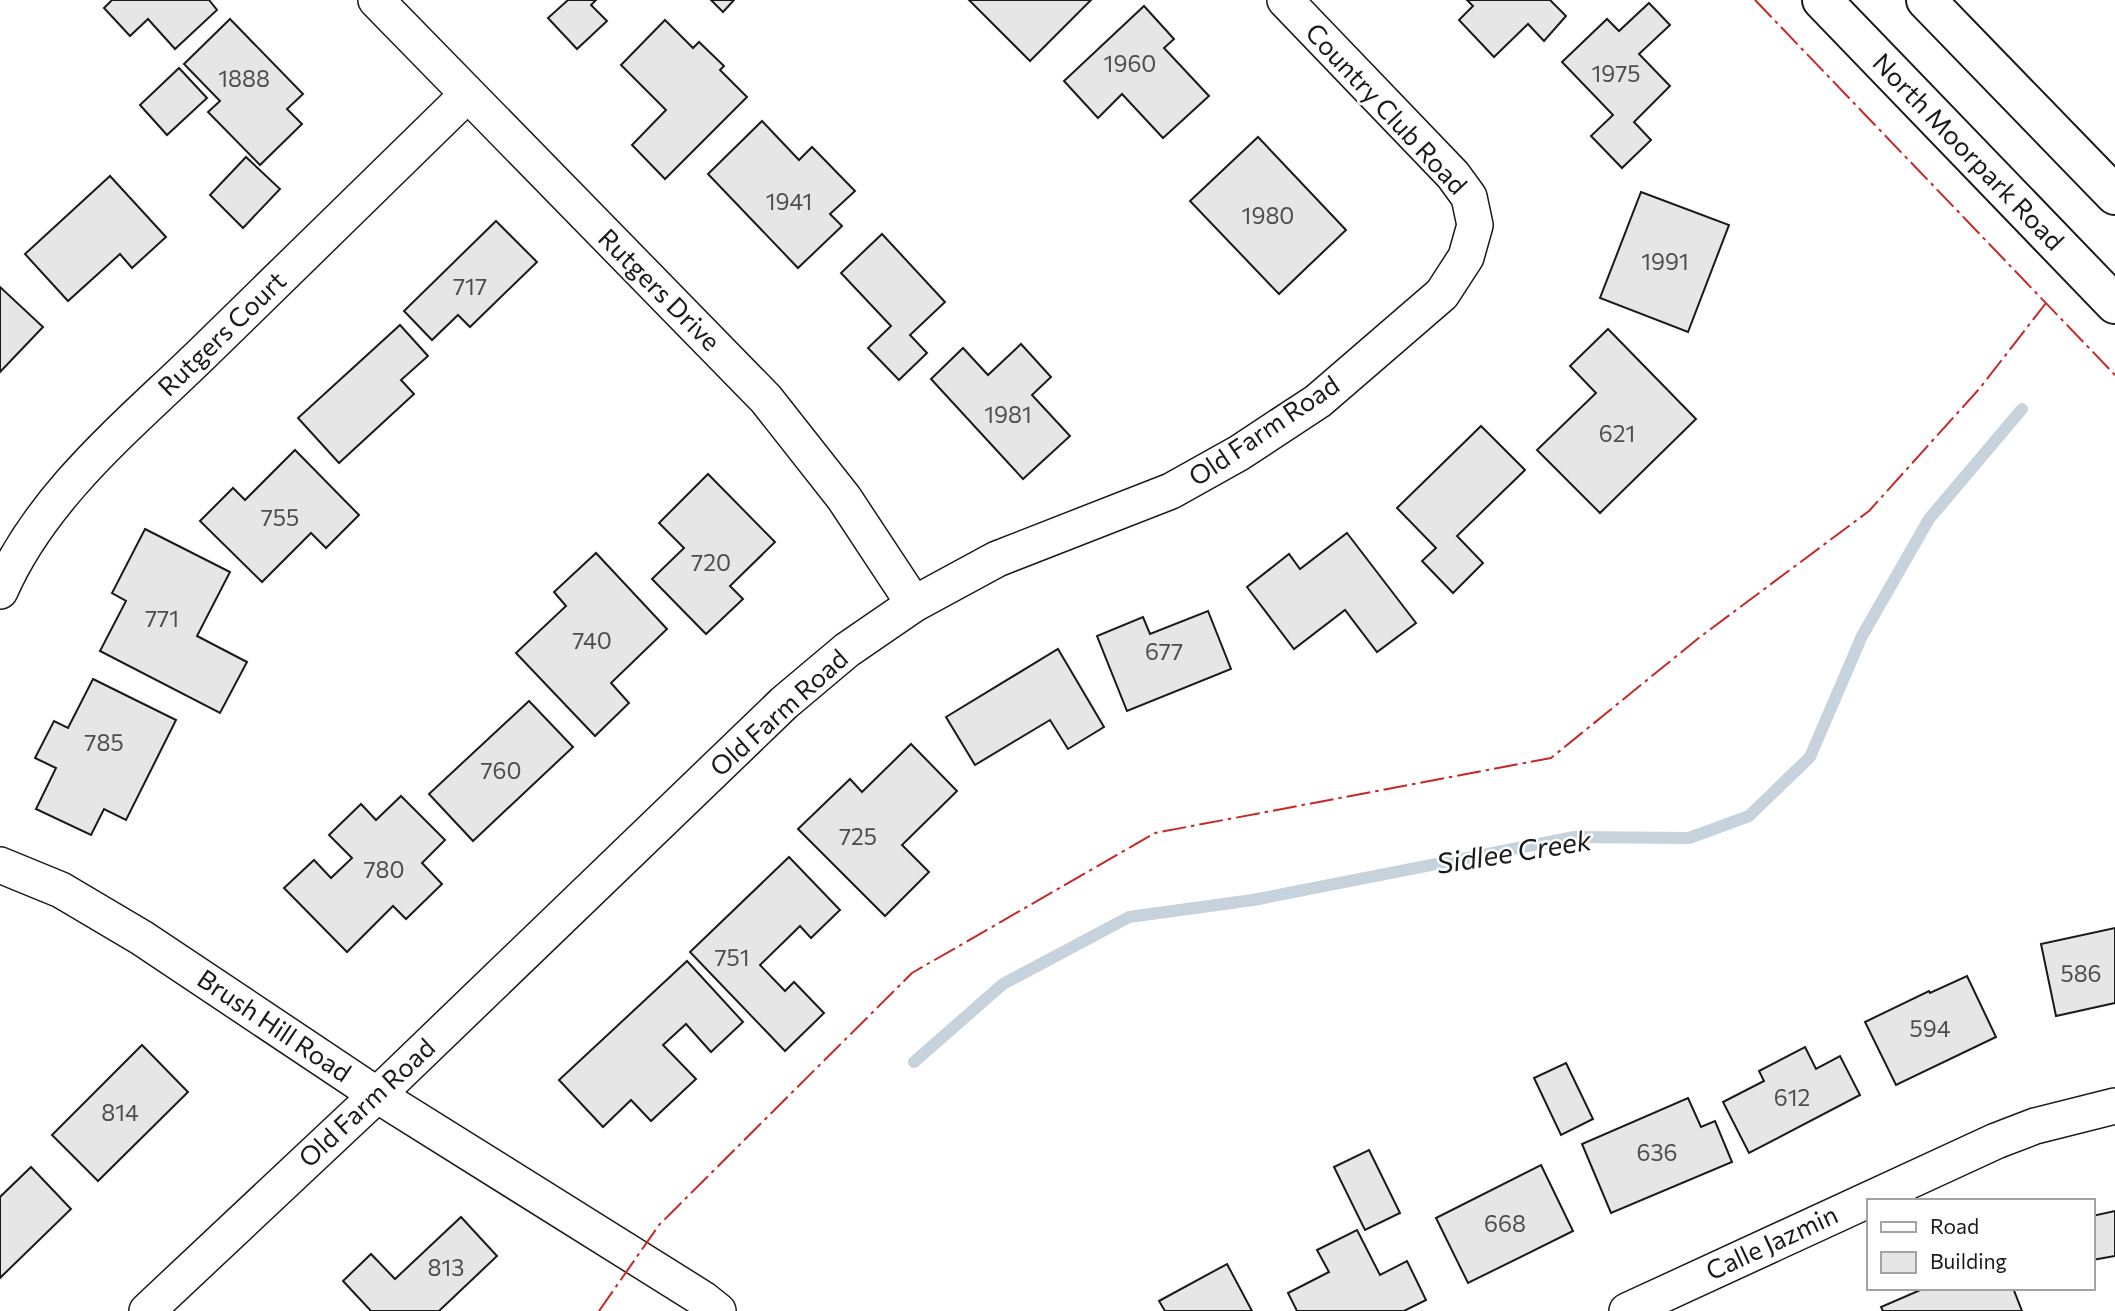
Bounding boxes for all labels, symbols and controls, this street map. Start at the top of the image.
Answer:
street label: Country Club Road [1300,16,1474,200]
street label: North Moorpark Road [1867,46,2071,256]
house number: 1960 [1104,49,1156,77]
house number: 1975 [1592,59,1641,87]
house number: 1888 [218,64,270,92]
house number: 1941 [766,187,812,215]
house number: 1980 [1242,201,1294,229]
street label: Rutgers Drive [593,222,727,356]
house number: 1991 [1641,247,1689,275]
street label: Rutgers Court [151,264,291,402]
house number: 717 [453,272,487,300]
street label: Old Farm Road [1182,368,1344,491]
house number: 1981 [984,400,1032,428]
house number: 621 [1599,419,1635,447]
house number: 755 [261,503,299,531]
house number: 720 [691,548,731,576]
house number: 771 [145,604,179,632]
house number: 740 [572,626,612,654]
house number: 677 [1145,637,1183,665]
street label: Old Farm Road [703,642,853,782]
house number: 785 [84,728,124,756]
house number: 760 [480,756,522,784]
house number: 725 [839,822,877,850]
water label: Sidlee Creek [1434,822,1595,880]
house number: 780 [363,855,405,883]
house number: 751 [714,943,750,971]
house number: 586 [2060,959,2102,987]
street label: Brush Hill Road [192,962,357,1088]
house number: 594 [1910,1014,1951,1042]
street label: Old Farm Road [292,1031,440,1173]
house number: 612 [1774,1083,1810,1111]
house number: 814 [101,1098,139,1126]
house number: 636 [1637,1138,1677,1166]
street label: Calle Jazmin [1701,1198,1842,1286]
legend [1867,1199,2094,1290]
house number: 668 [1484,1209,1526,1237]
text: Road [1930,1213,1979,1238]
text: Building [1930,1248,2007,1273]
house number: 813 [428,1253,464,1281]

